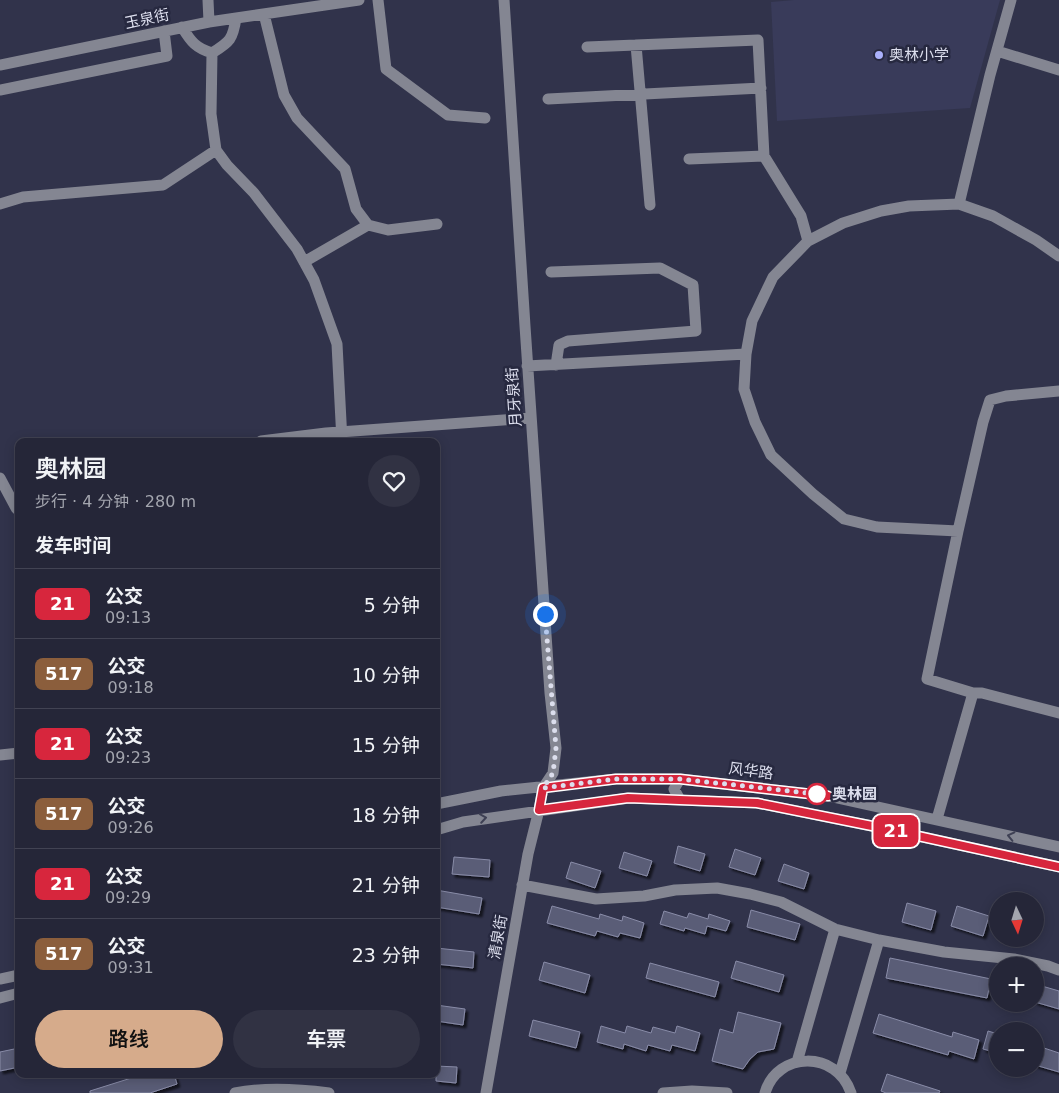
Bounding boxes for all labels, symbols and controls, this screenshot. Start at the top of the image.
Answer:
street label: 玉泉街 [123,6,171,32]
place label: 奥林小学 [889,46,949,64]
marker: 奥林小学 [873,49,885,61]
street label: 月牙泉街 [503,366,525,428]
text: 奥林园 [35,455,107,483]
button: heart [368,455,420,507]
text: 步行 · 4 分钟 · 280 m [35,492,196,511]
text: 发车时间 [35,534,111,556]
text: 公交 [105,585,143,607]
text: 21 [50,593,75,614]
text: 5 分钟 [364,594,420,616]
your location [533,602,558,627]
text: 09:13 [105,608,151,627]
text: 公交 [108,655,146,677]
text: 517 [45,663,83,684]
text: 10 分钟 [352,664,420,686]
text: 09:18 [108,678,154,697]
text: 公交 [105,725,143,747]
text: 21 [50,733,75,754]
text: 15 分钟 [352,734,420,756]
text: 09:23 [105,748,151,767]
street label: 风华路 [728,759,774,783]
marker: 奥林园 [806,783,828,805]
place label: 奥林园 [832,785,877,803]
text: 公交 [108,795,146,817]
text: 517 [45,803,83,824]
text: 18 分钟 [352,804,420,826]
one-way arrow [479,814,488,824]
line badge: 21 [874,815,918,847]
text: 09:26 [108,818,154,837]
text: 21 [883,820,909,841]
one-way arrow [1007,831,1016,842]
text: 公交 [105,865,143,887]
text: 21 [50,873,75,894]
text: 21 分钟 [352,874,420,896]
text: 09:29 [105,888,151,907]
north arrow [989,892,1044,948]
map controls [989,892,1044,1077]
street label: 清泉街 [485,913,511,961]
text: 公交 [108,935,146,957]
text: 517 [45,943,83,964]
text: 23 分钟 [352,944,420,966]
button: + [989,957,1044,1012]
text: 09:31 [108,958,154,977]
button: 路线 [35,1010,223,1068]
button: 车票 [233,1010,420,1068]
button: − [989,1022,1044,1077]

